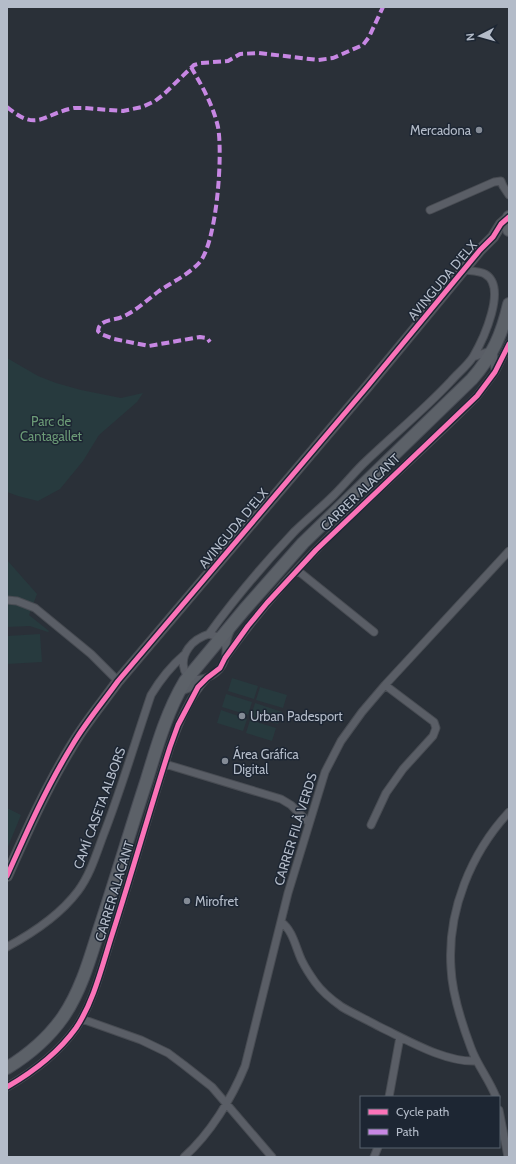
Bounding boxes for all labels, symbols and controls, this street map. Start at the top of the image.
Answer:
north arrow [460,16,500,56]
text: N [463,32,477,42]
place label: Mercadona [410,122,472,138]
marker: Mercadona [474,125,484,135]
street label: AVINGUDA D'ELX [404,237,480,323]
park label: Parc de Cantagallet [20,413,83,444]
street label: CARRER ALACANT [317,450,403,534]
street label: AVINGUDA D'ELX [195,485,271,571]
place label: Urban Padesport [250,708,343,724]
marker: Urban Padesport [237,711,247,721]
street label: CAMÍ CASETA ALBORS [69,744,129,871]
place label: Área Gráfica Digital [233,745,300,777]
marker: Área Gráfica Digital [220,756,230,766]
street label: CARRER FILÀ VERDS [269,770,320,887]
street label: CARRER ALACANT [91,839,137,943]
place label: Mirofret [195,893,239,909]
marker: Mirofret [182,896,192,906]
legend [360,1096,500,1148]
text: Cycle path [396,1104,449,1119]
text: Path [396,1124,419,1139]

